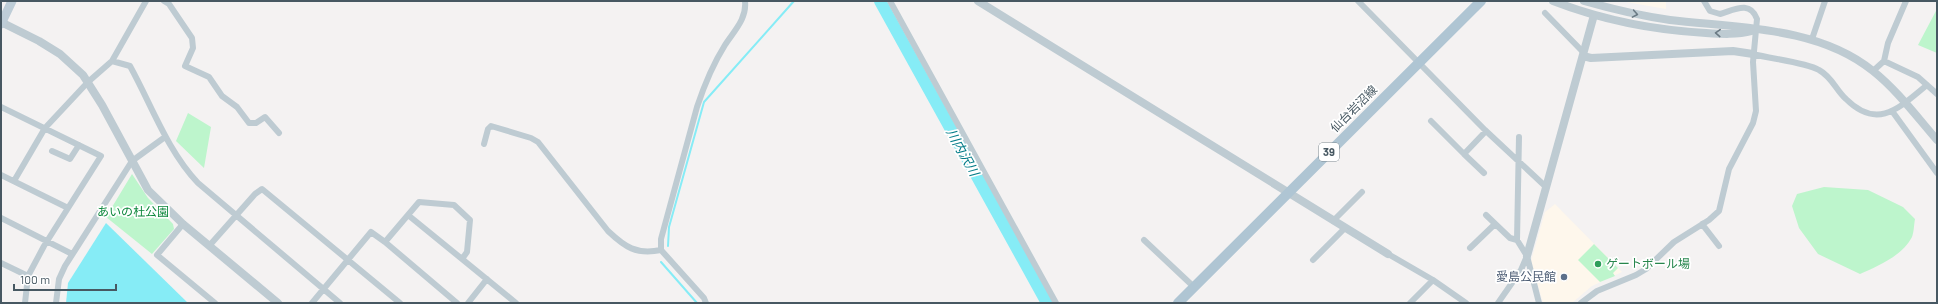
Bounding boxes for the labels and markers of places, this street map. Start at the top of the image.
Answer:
place label: ゲートボール場 [1606,256,1690,270]
marker: ゲートボール場 [1593,259,1603,269]
place label: 愛島公民館 [1496,269,1556,283]
marker: 愛島公民館 [1559,272,1569,282]

